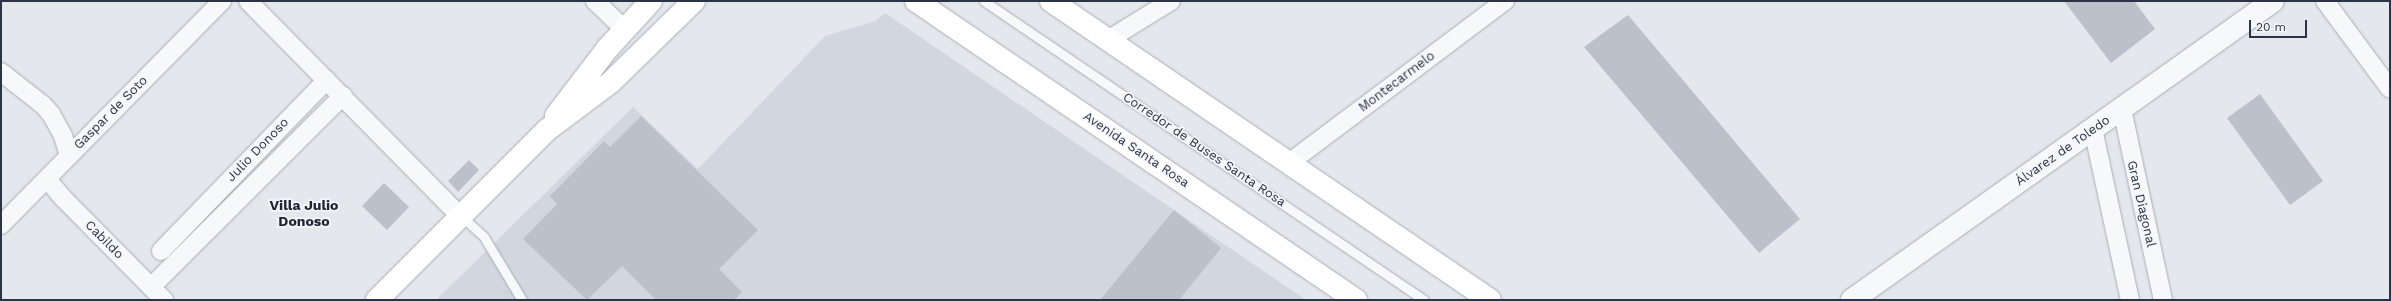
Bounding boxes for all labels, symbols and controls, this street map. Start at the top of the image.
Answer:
scale bar [2251,12,2309,38]
text: 20 m [2256,20,2286,34]
street label: Montecarmelo [1356,48,1438,116]
street label: Gaspar de Soto [71,73,151,153]
street label: Corredor de Buses Santa Rosa [1119,89,1289,211]
street label: Avenida Santa Rosa [1080,109,1192,191]
street label: Álvarez de Toledo [2013,113,2113,189]
street label: Julio Donoso [224,115,292,185]
street label: Gran Diagonal [2123,159,2159,249]
district label: Villa Julio Donoso [269,197,339,230]
street label: Cabildo [82,218,126,262]

